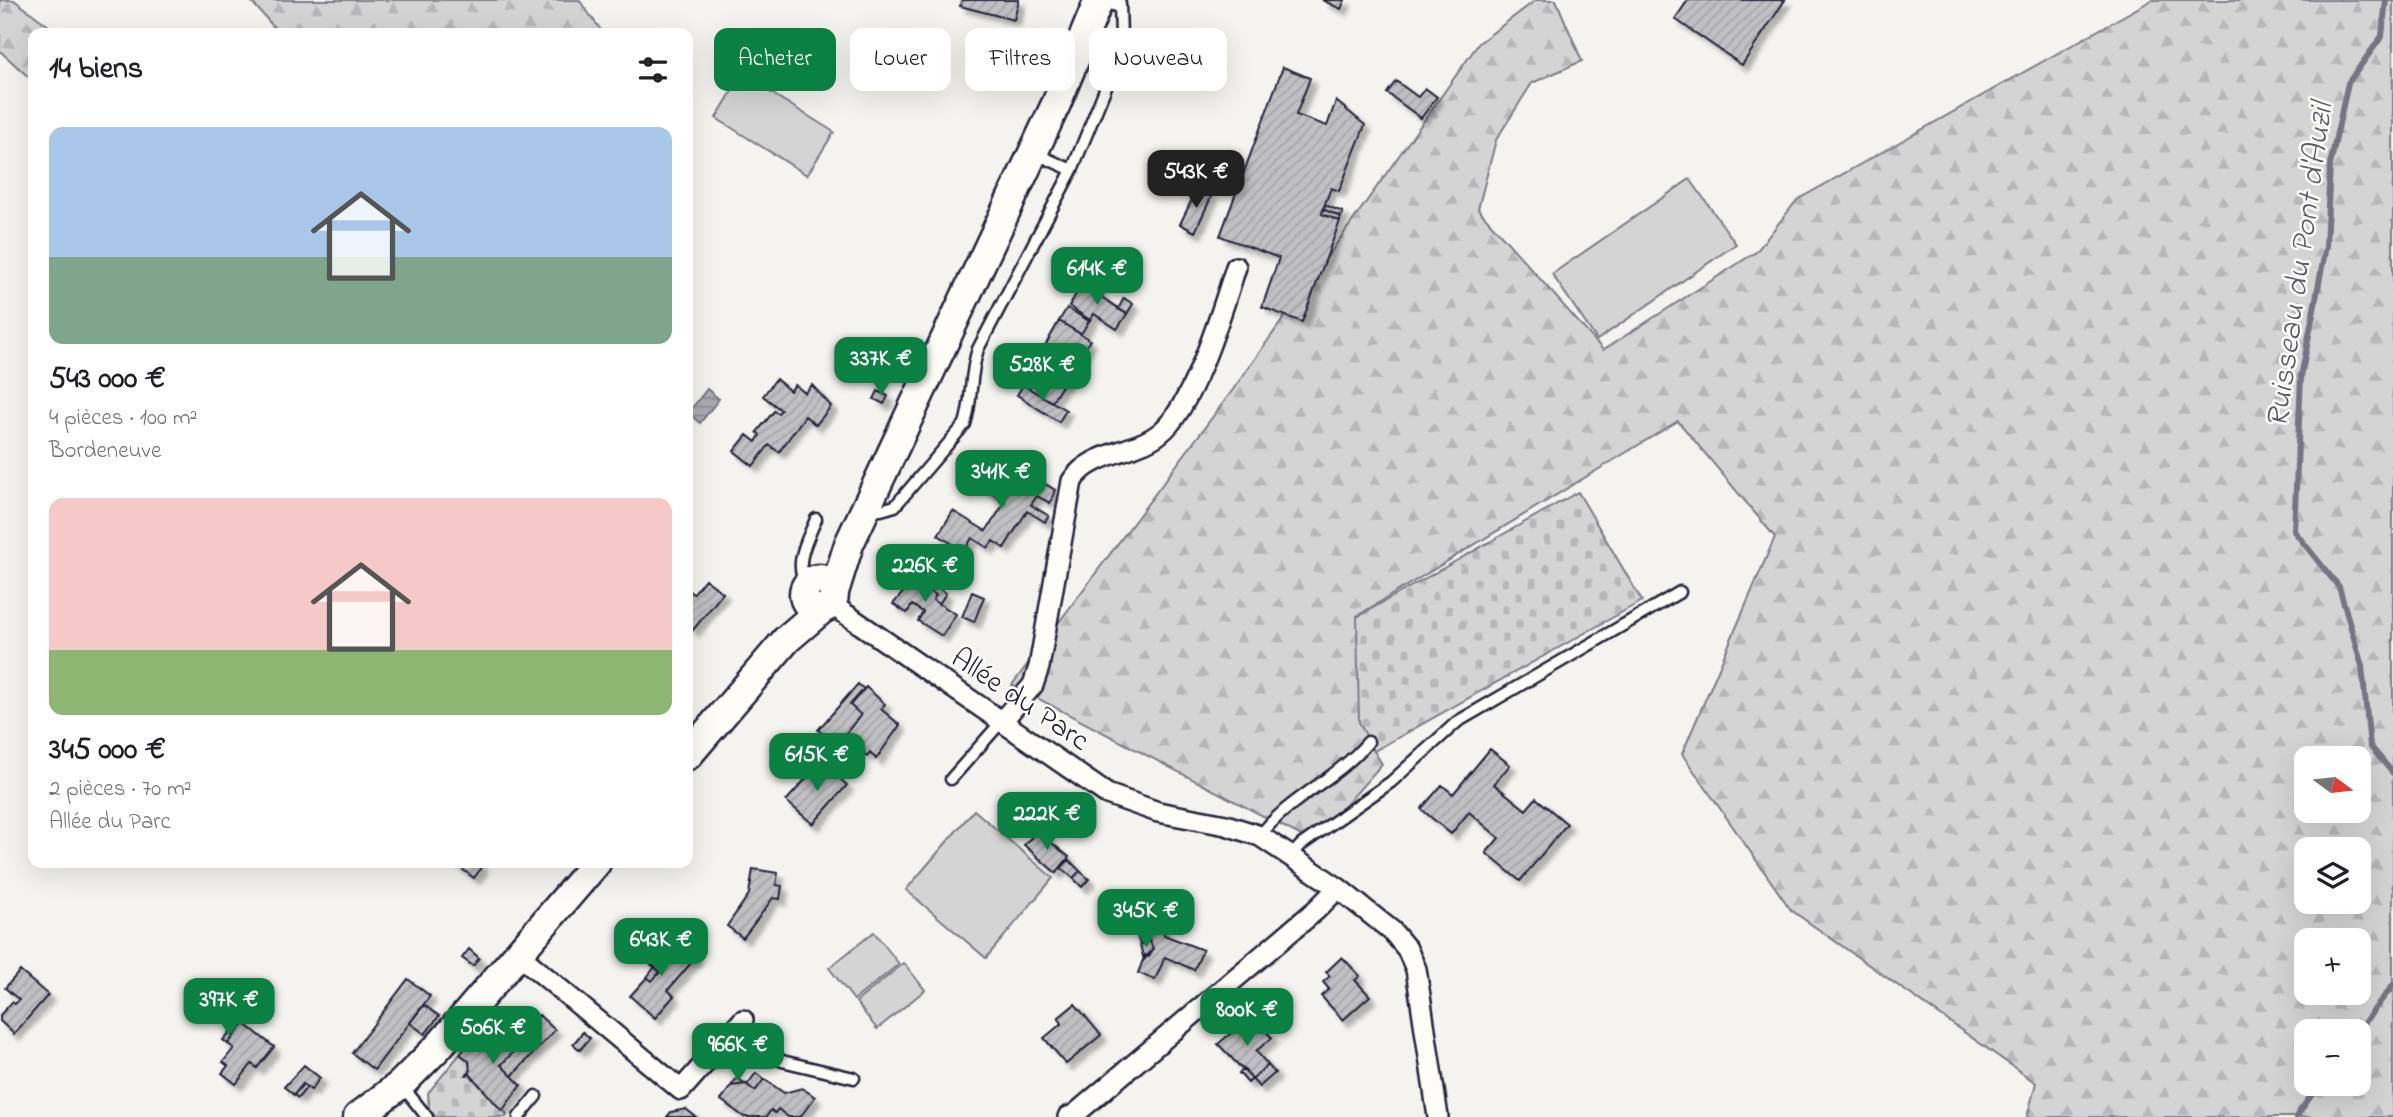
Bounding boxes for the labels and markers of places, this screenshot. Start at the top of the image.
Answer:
pin: 543K € [1139,150,1253,210]
pin: 614K € [1040,247,1154,307]
pin: 337K € [824,338,938,397]
pin: 528K € [985,344,1099,403]
pin: 341K € [944,450,1058,510]
pin: 226K € [868,544,982,604]
pin: 615K € [760,734,874,793]
pin: 222K € [990,792,1104,852]
pin: 345K € [1089,890,1203,949]
pin: 643K € [604,918,718,978]
pin: 397K € [172,978,286,1038]
pin: 800K € [1190,988,1304,1048]
pin: 506K € [436,1006,550,1066]
pin: 966K € [681,1024,795,1083]

